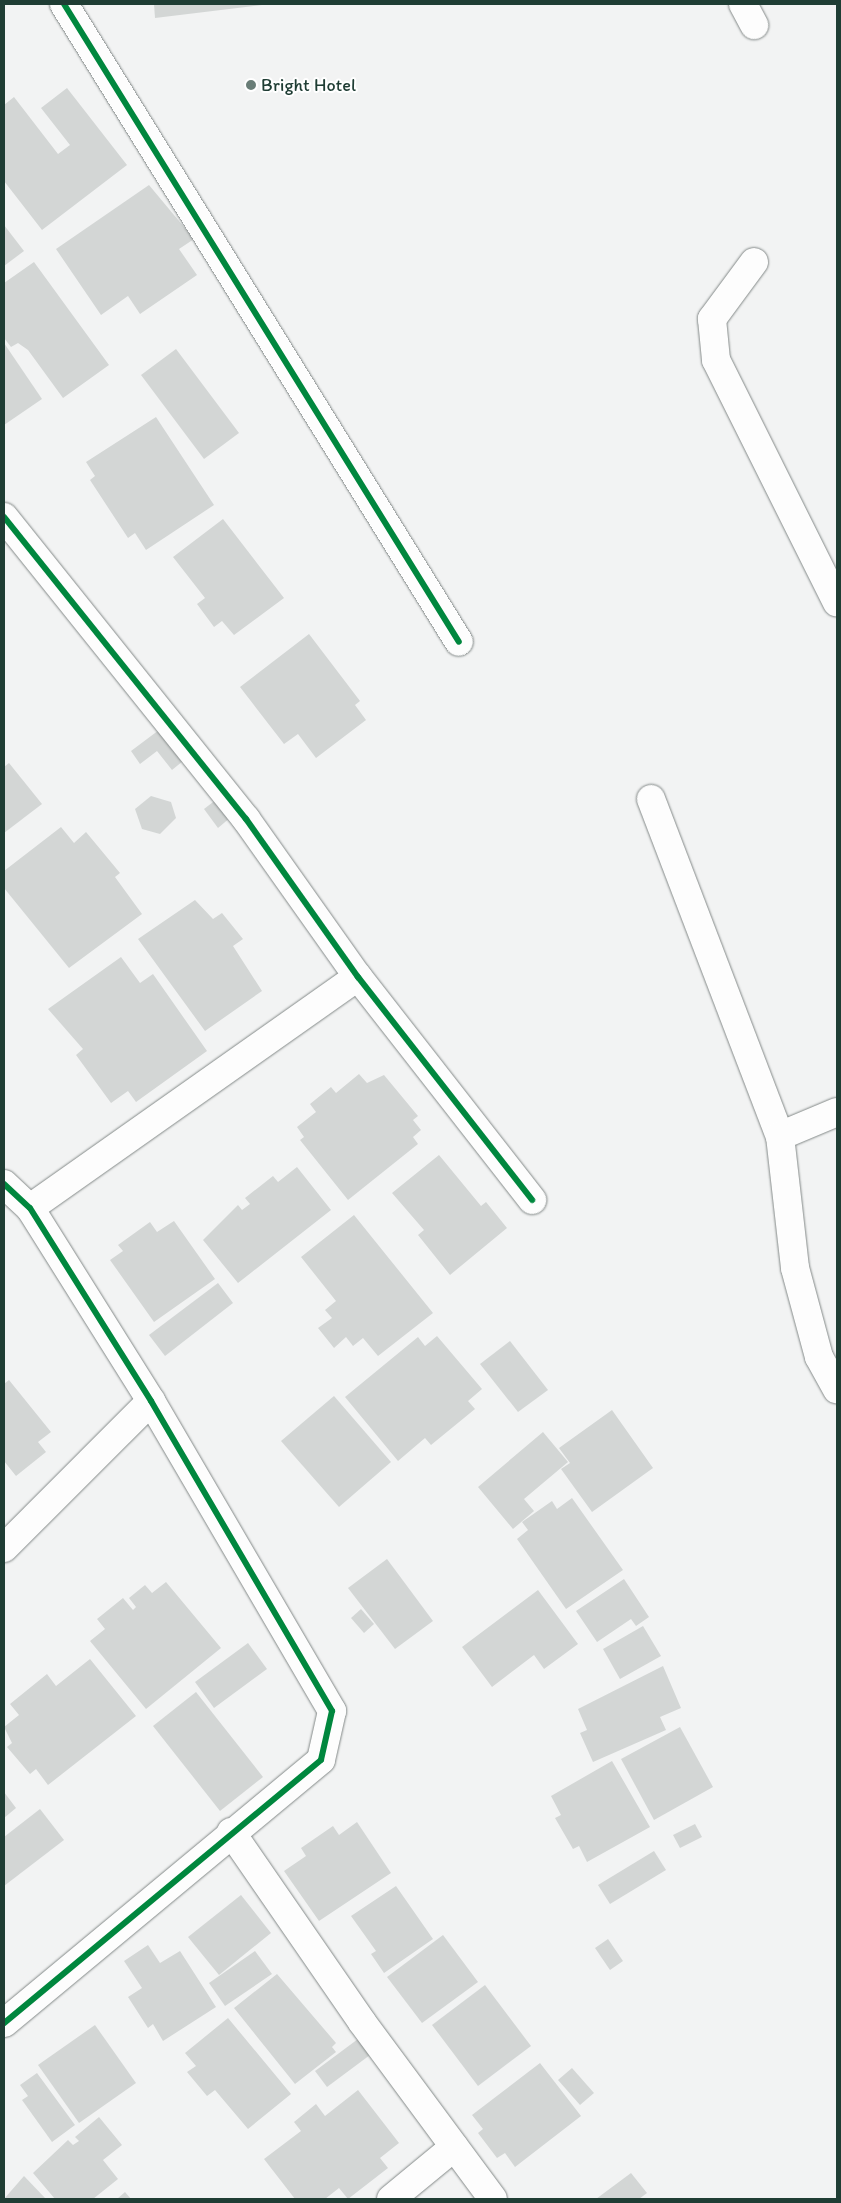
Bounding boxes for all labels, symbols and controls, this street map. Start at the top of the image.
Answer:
place label: Bright Hotel [261,74,356,96]
marker: Bright Hotel [245,79,257,91]

